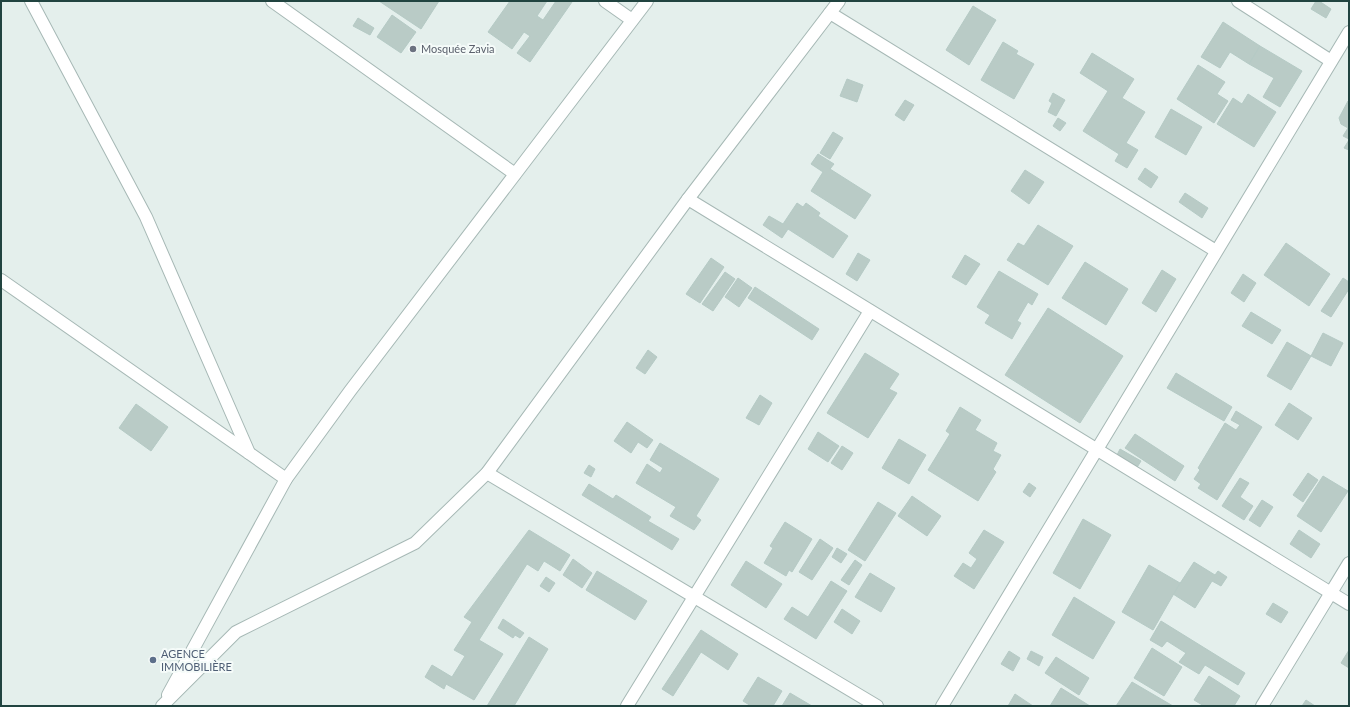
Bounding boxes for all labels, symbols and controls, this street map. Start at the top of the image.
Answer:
place label: Mosquée Zavia [421,42,495,55]
marker: Mosquée Zavia [408,44,418,54]
place label: AGENCE IMMOBILIÈRE [161,647,232,673]
marker: AGENCE IMMOBILIÈRE [148,655,158,665]

